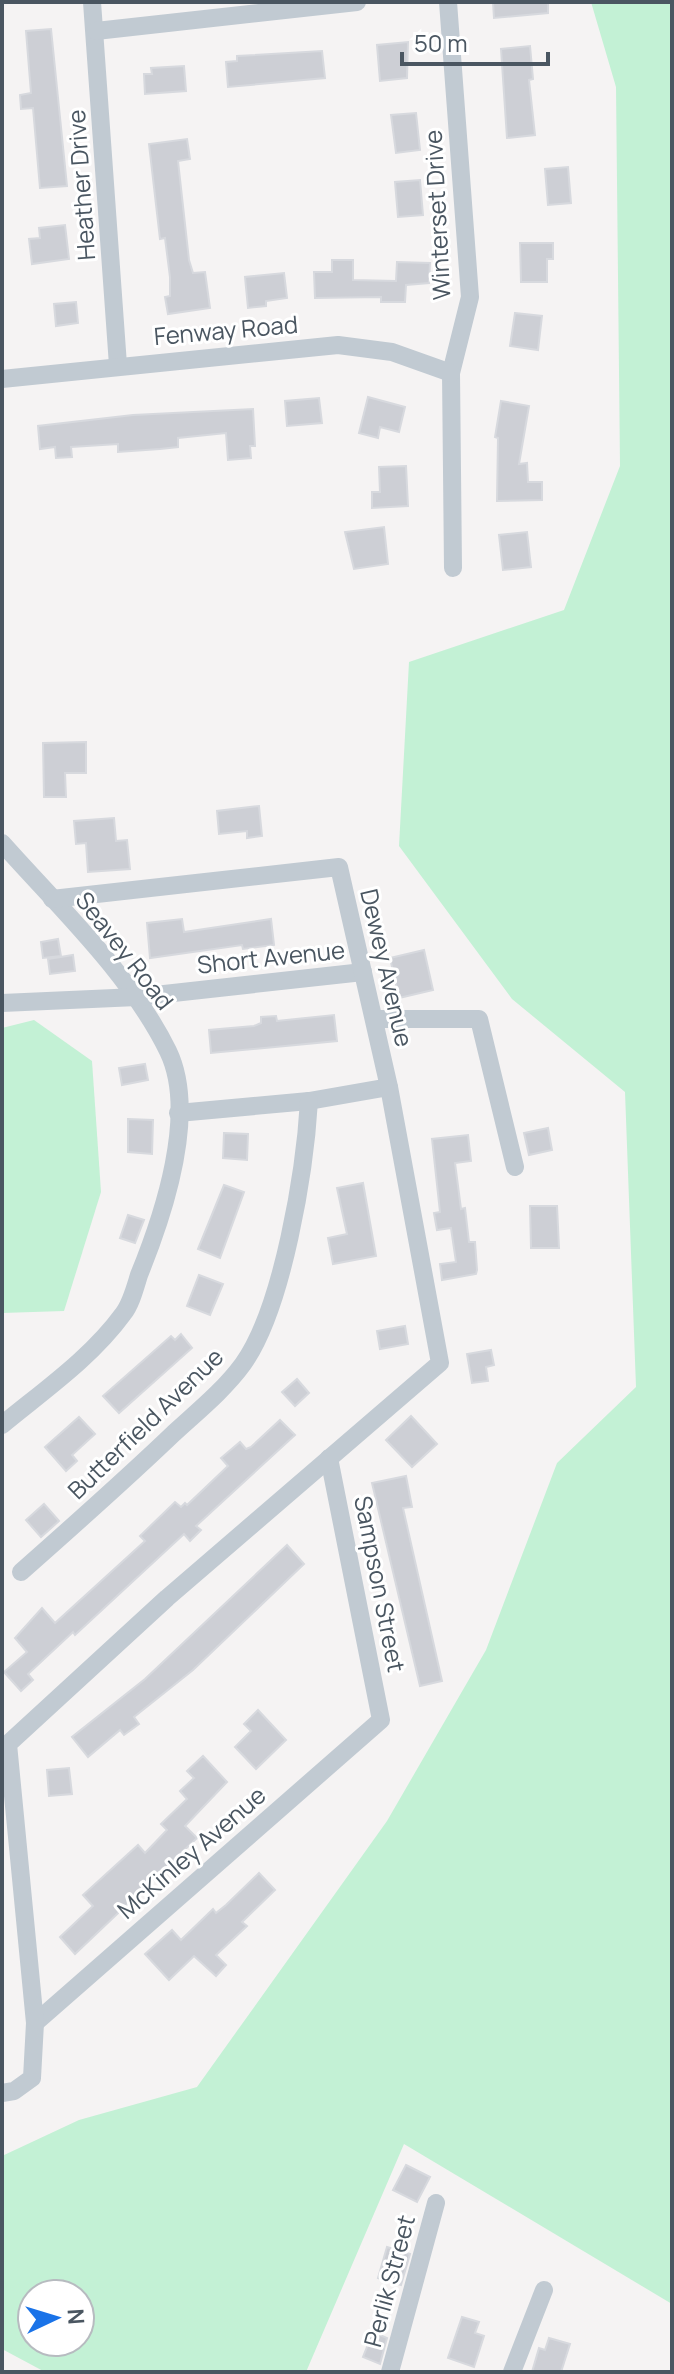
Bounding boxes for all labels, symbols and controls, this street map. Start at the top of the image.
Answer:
scale bar [402,16,548,66]
text: 50 m [414,26,468,59]
street label: Heather Drive [59,109,102,262]
street label: Winterset Drive [416,129,457,301]
street label: Fenway Road [153,307,299,352]
street label: Seavey Road [69,884,182,1016]
street label: Dewey Avenue [353,885,422,1050]
street label: Short Avenue [195,932,346,981]
street label: Butterfield Avenue [60,1340,230,1506]
street label: Sampson Street [347,1493,414,1675]
street label: McKinley Avenue [110,1778,272,1926]
street label: Perlik Street [355,2211,422,2350]
north arrow [16,2278,96,2358]
text: N [60,2308,91,2326]

